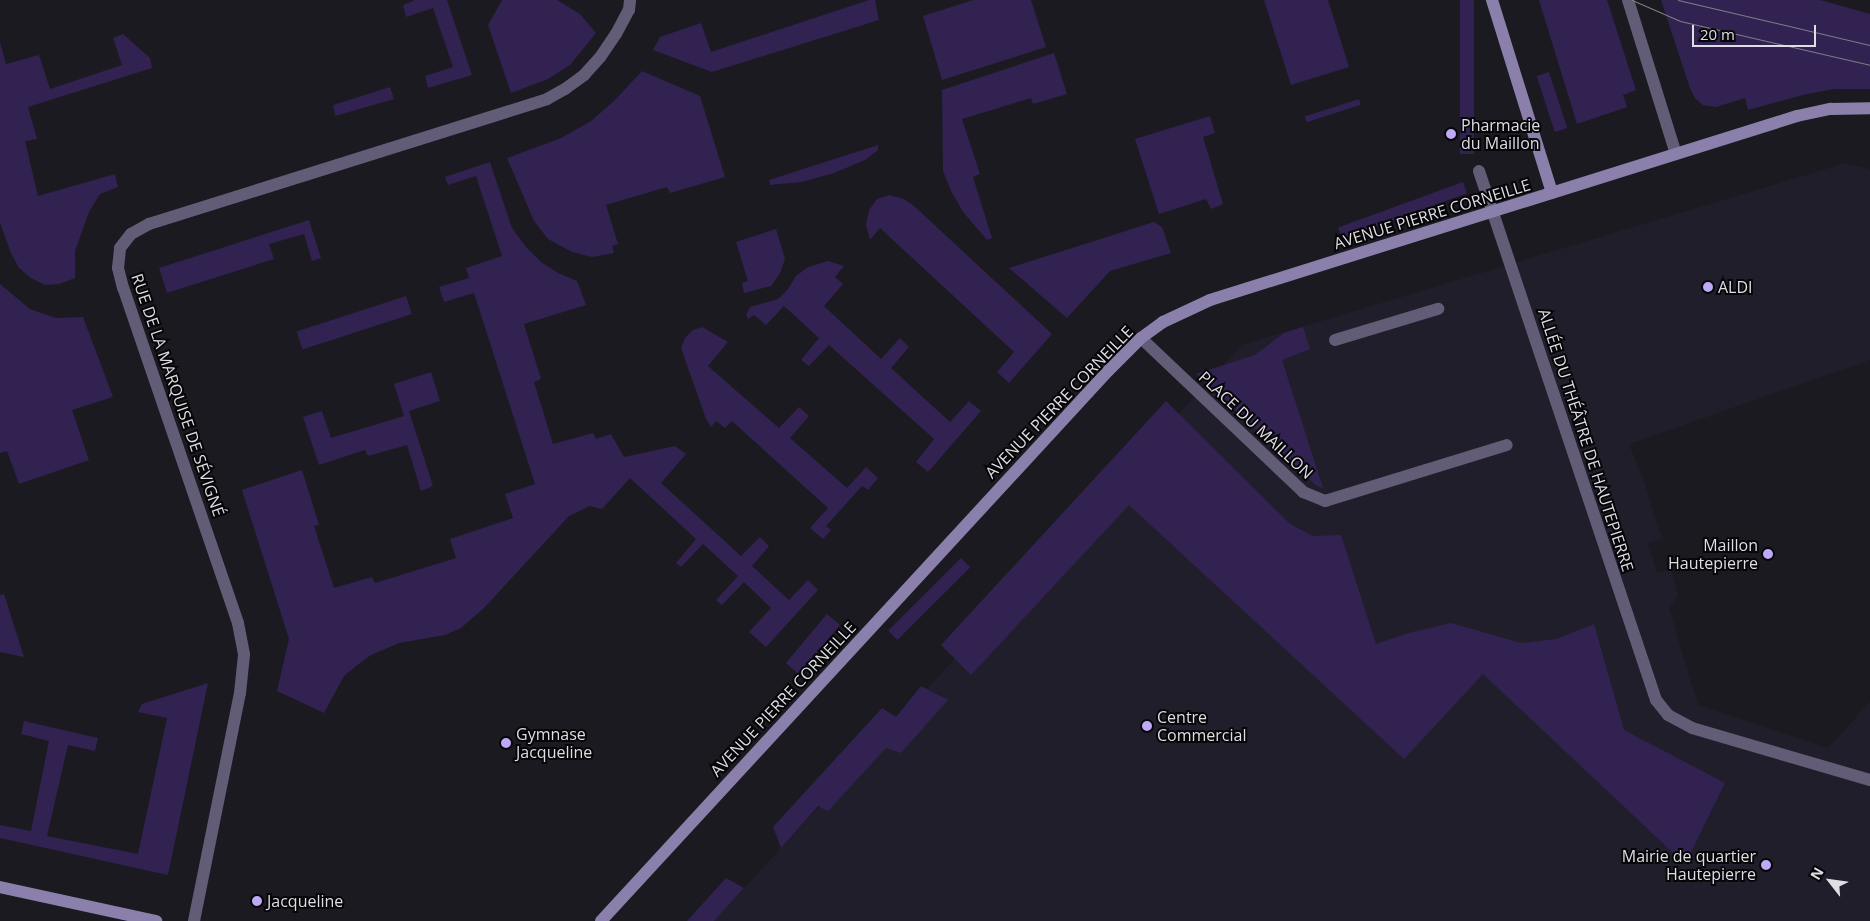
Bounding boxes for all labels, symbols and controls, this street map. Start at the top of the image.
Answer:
scale bar [1695,15,1819,47]
text: 20 m [1700,24,1735,44]
place label: Pharmacie du Maillon [1461,115,1540,153]
marker: Pharmacie du Maillon [1445,128,1457,140]
street label: AVENUE PIERRE CORNEILLE [1331,175,1533,253]
street label: RUE DE LA MARQUISE DE SÉVIGNÉ [127,271,229,519]
place label: ALDI [1718,277,1753,297]
marker: ALDI [1702,281,1714,293]
street label: ALLÉE DU THÉÂTRE DE HAUTEPIERRE [1534,306,1638,574]
street label: AVENUE PIERRE CORNEILLE [981,322,1137,482]
street label: PLACE DU MAILLON [1195,367,1317,483]
place label: Maillon Hautepierre [1668,535,1758,573]
marker: Maillon Hautepierre [1762,548,1774,560]
street label: AVENUE PIERRE CORNEILLE [706,618,860,780]
place label: Centre Commercial [1157,707,1246,745]
marker: Centre Commercial [1141,720,1153,732]
place label: Gymnase Jacqueline [516,724,592,762]
marker: Gymnase Jacqueline [500,737,512,749]
place label: Mairie de quartier Hautepierre [1622,846,1756,884]
north arrow [1805,856,1855,906]
marker: Mairie de quartier Hautepierre [1760,859,1772,871]
text: N [1805,864,1828,883]
place label: Jacqueline [267,891,343,911]
marker: Jacqueline [251,895,263,907]

